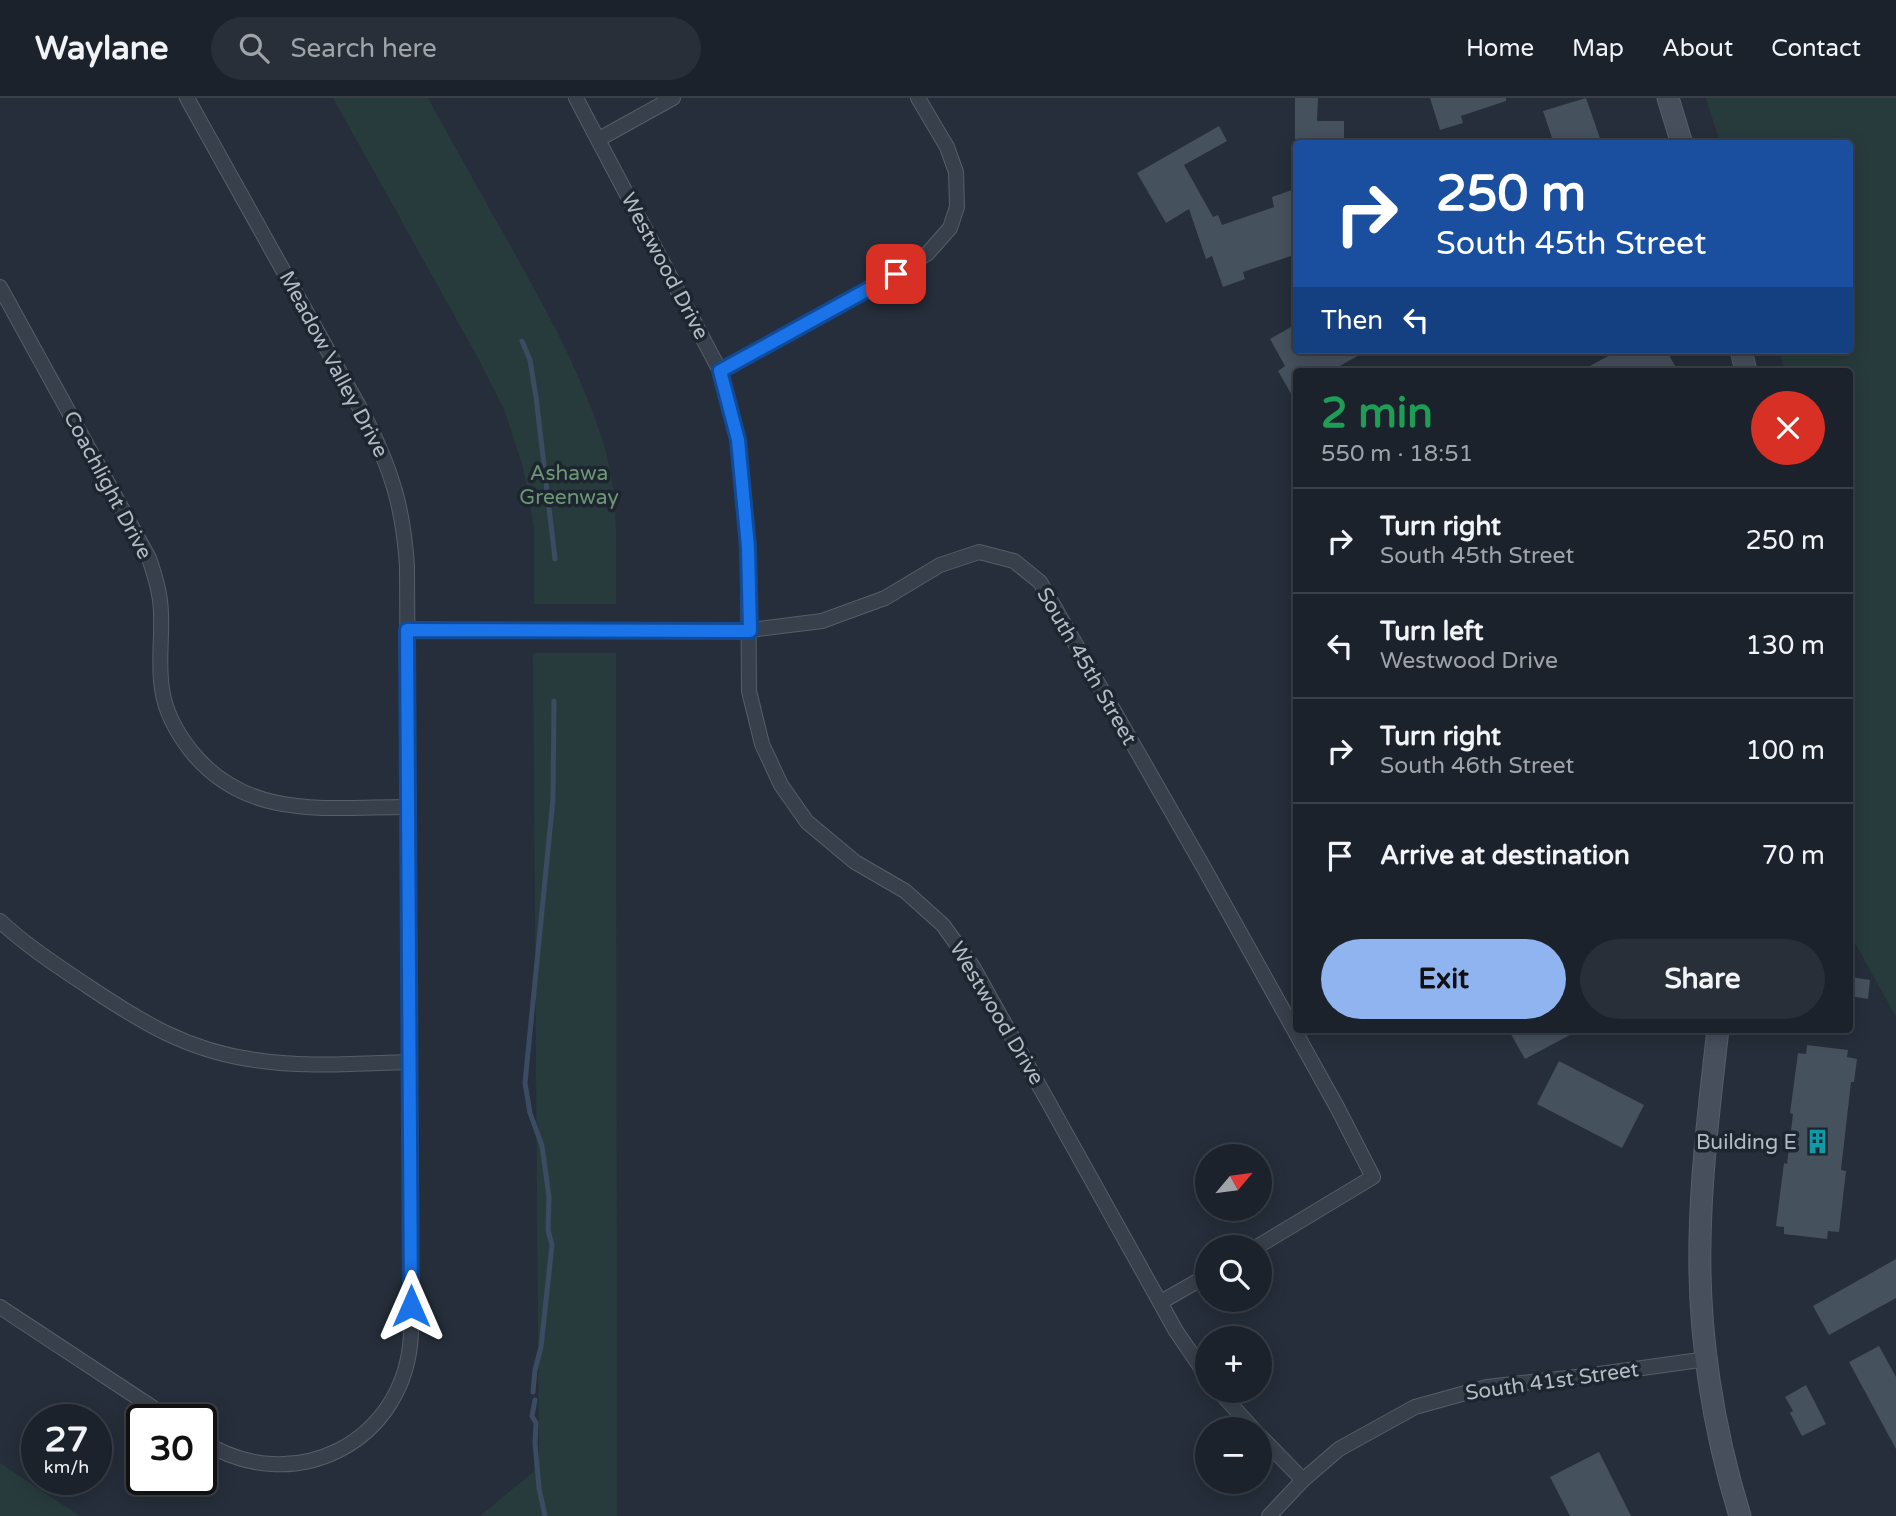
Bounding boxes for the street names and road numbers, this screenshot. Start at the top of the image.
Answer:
street label: Westwood Drive [615,189,714,344]
street label: Meadow Valley Drive [274,267,393,462]
street label: Coachlight Drive [58,407,157,564]
street label: South 45th Street [1031,583,1142,749]
street label: Westwood Drive [944,937,1049,1089]
street label: South 41st Street [1464,1357,1640,1406]

